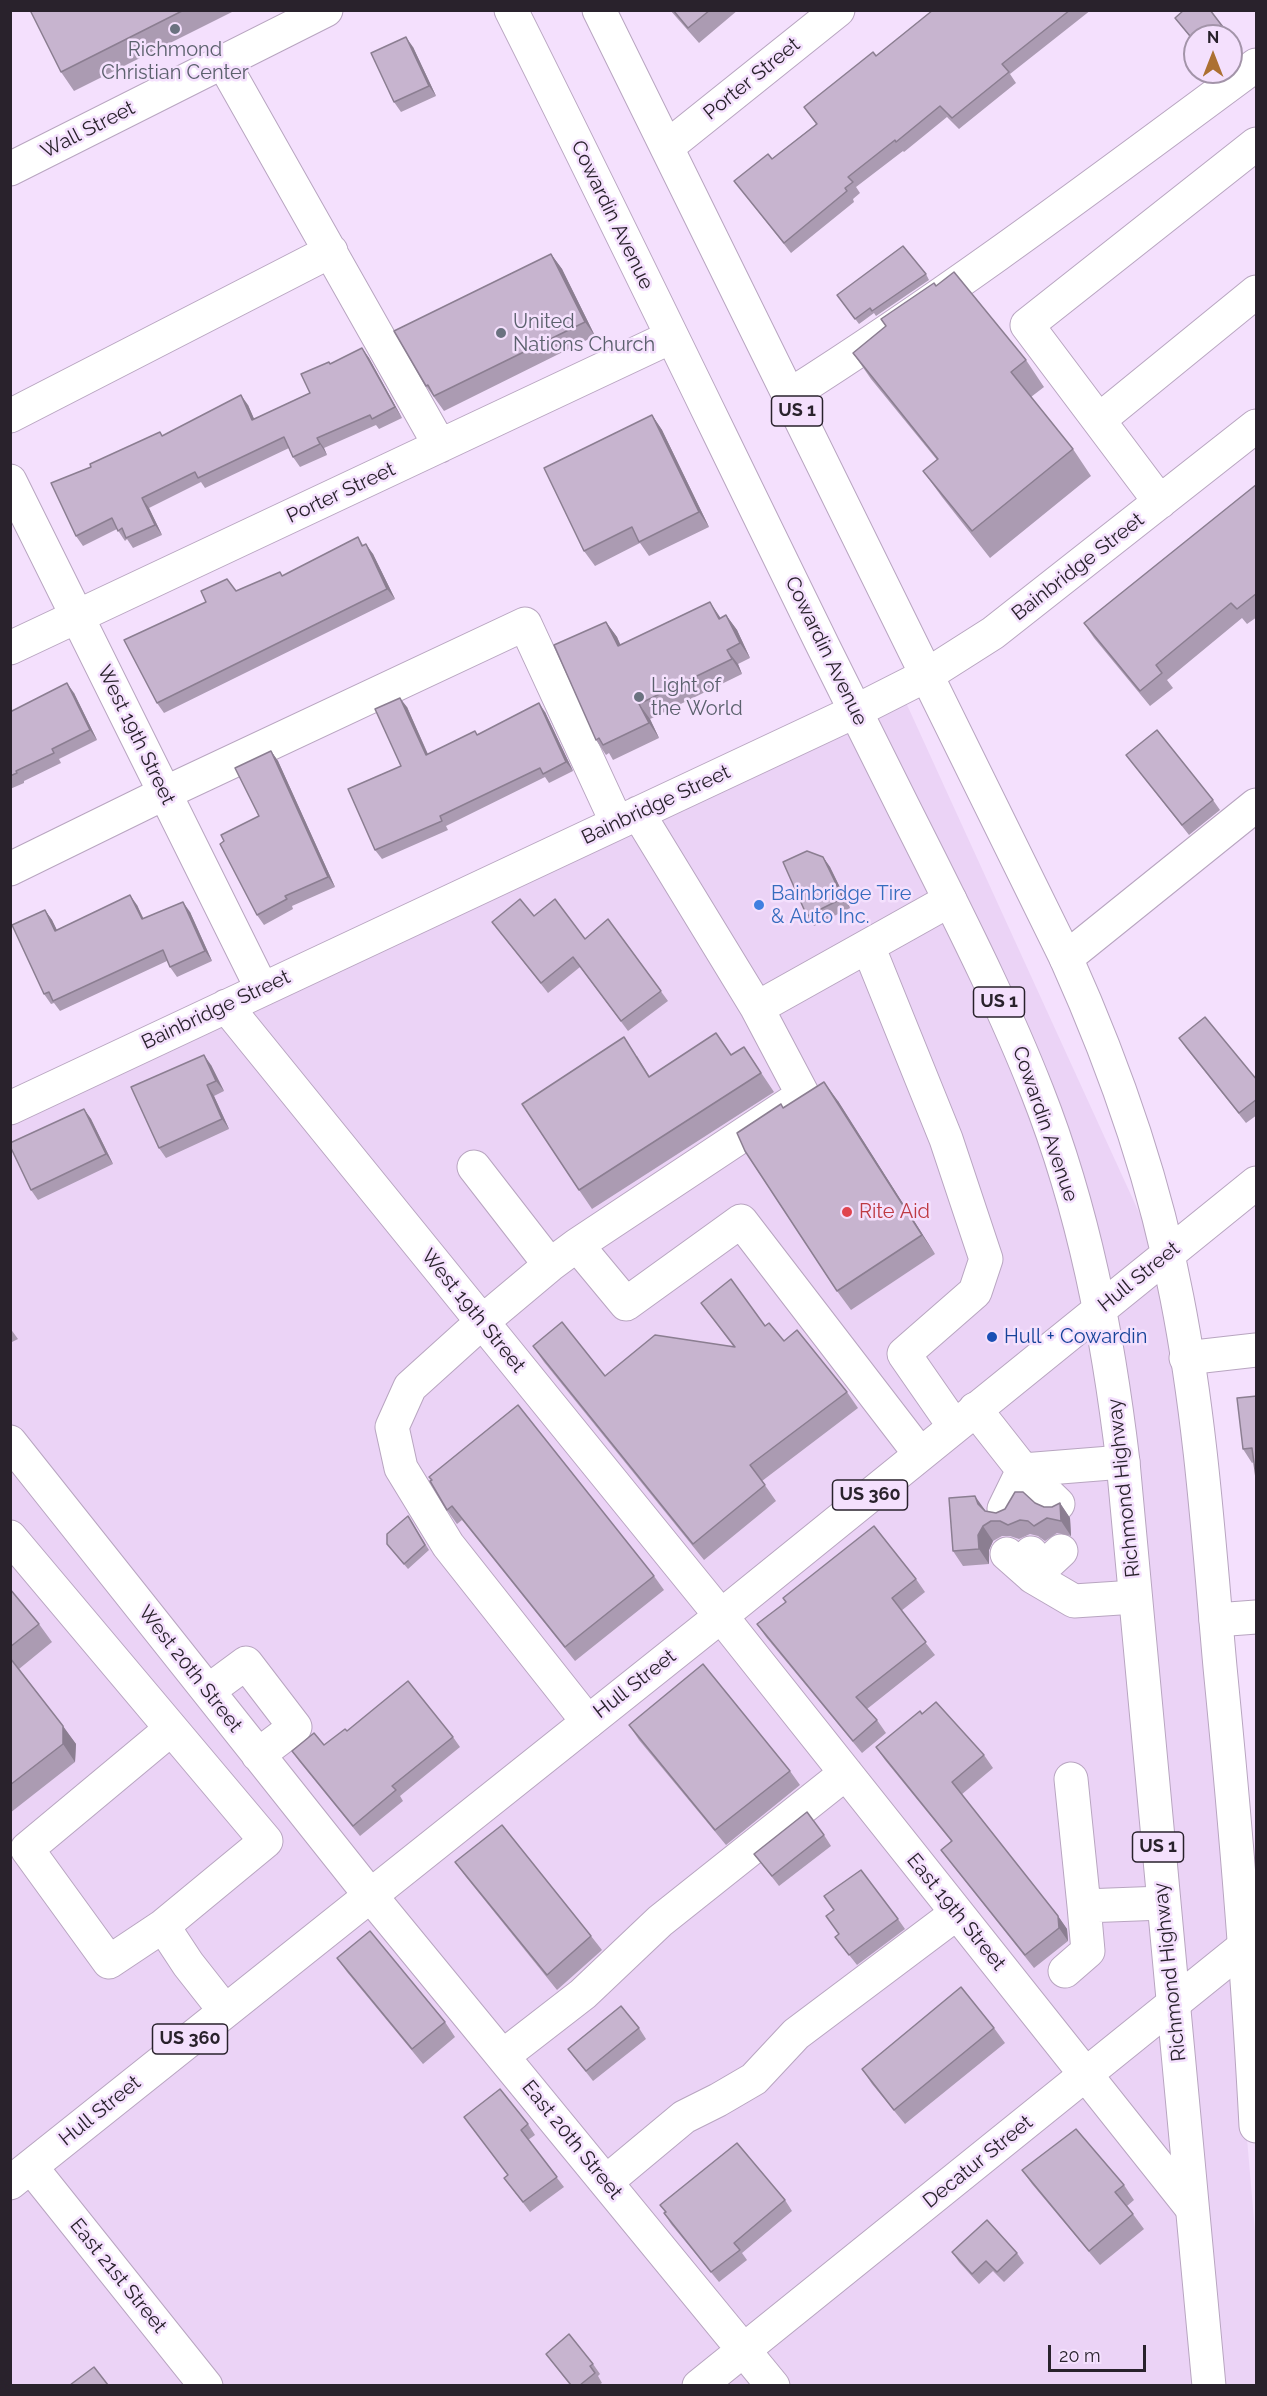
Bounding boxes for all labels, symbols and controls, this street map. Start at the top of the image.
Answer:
marker: Richmond Christian Center [168,22,182,36]
north arrow [1183,24,1243,84]
text: N [1207,28,1219,47]
street label: Porter Street [699,33,805,125]
place label: Richmond Christian Center [101,38,249,85]
street label: Wall Street [37,96,139,164]
street label: Cowardin Avenue [566,137,658,293]
place label: United Nations Church [513,310,655,357]
marker: United Nations Church [494,326,508,340]
road number: US 1 [772,396,822,426]
street label: Porter Street [283,457,399,529]
street label: Bainbridge Street [1007,508,1149,626]
street label: Cowardin Avenue [780,573,872,729]
street label: West 19th Street [92,661,180,809]
place label: Light of the World [651,674,743,721]
marker: Light of the World [632,690,646,704]
street label: Bainbridge Street [578,760,734,850]
place label: Bainbridge Tire & Auto Inc. [771,882,912,929]
marker: Bainbridge Tire & Auto Inc. [752,898,766,912]
street label: Bainbridge Street [138,965,294,1055]
road number: US 1 [974,987,1024,1017]
street label: Cowardin Avenue [1007,1043,1083,1205]
place label: Rite Aid [859,1200,930,1224]
marker: Rite Aid [840,1205,854,1219]
street label: Hull Street [1093,1237,1185,1317]
street label: West 19th Street [416,1244,530,1378]
place label: Hull + Cowardin [1004,1325,1147,1349]
marker: Hull + Cowardin [985,1330,999,1344]
street label: Richmond Highway [1103,1397,1145,1579]
road number: US 360 [832,1480,908,1510]
street label: West 20th Street [133,1601,247,1737]
street label: Hull Street [589,1644,681,1724]
road number: US 1 [1132,1832,1184,1862]
street label: East 19th Street [901,1849,1011,1975]
street label: Richmond Highway [1149,1881,1191,2063]
road number: US 360 [152,2024,228,2054]
street label: Hull Street [54,2071,146,2151]
street label: East 20th Street [517,2076,627,2204]
street label: Decatur Street [918,2111,1038,2213]
street label: East 21st Street [65,2214,171,2338]
scale bar [1051,2333,1148,2371]
text: 20 m [1059,2345,1101,2366]

